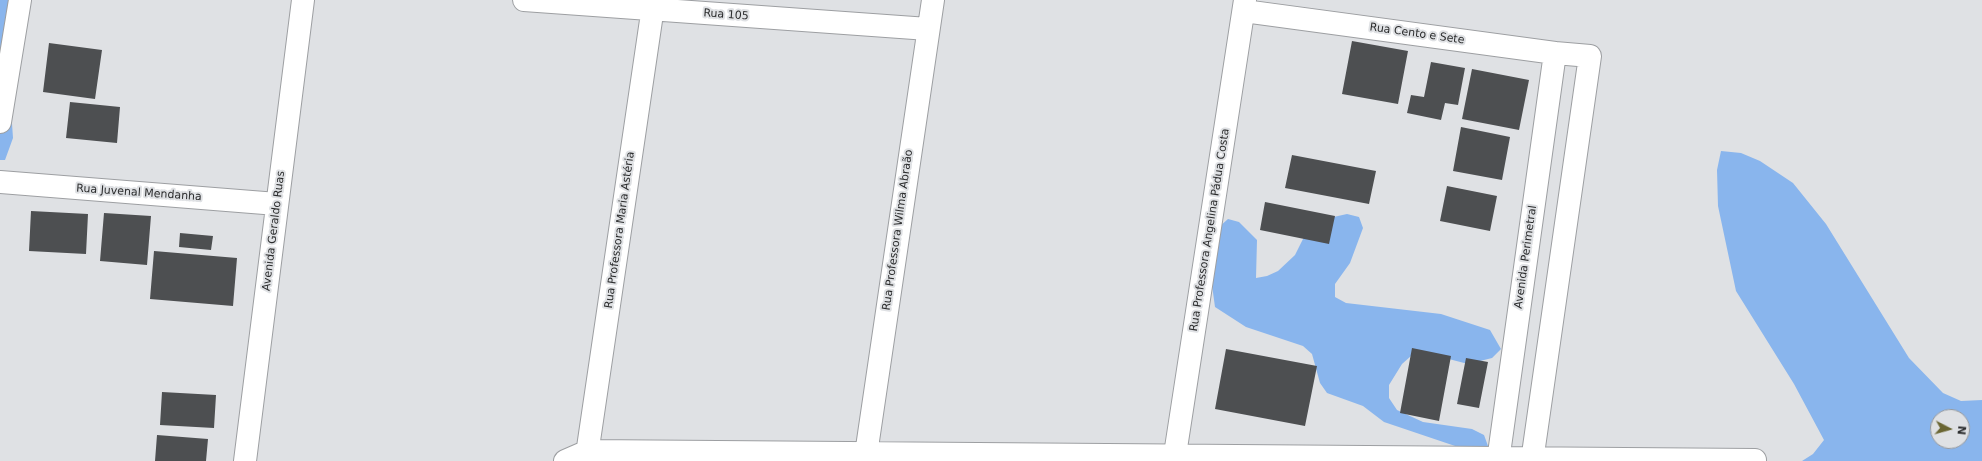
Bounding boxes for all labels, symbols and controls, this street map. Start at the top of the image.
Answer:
street label: Rua 105 [703,7,749,23]
street label: Rua Cento e Sete [1369,21,1465,47]
street label: Rua Professora Angelina Pádua Costa [1187,128,1233,332]
street label: Rua Professora Wilma Abraão [880,149,916,311]
street label: Rua Professora Maria Astéria [602,151,638,309]
street label: Avenida Geraldo Ruas [260,170,288,292]
street label: Rua Juvenal Mendanha [76,182,202,204]
street label: Avenida Perimetral [1512,205,1540,309]
north arrow [1930,409,1970,449]
text: N [1954,425,1968,435]

